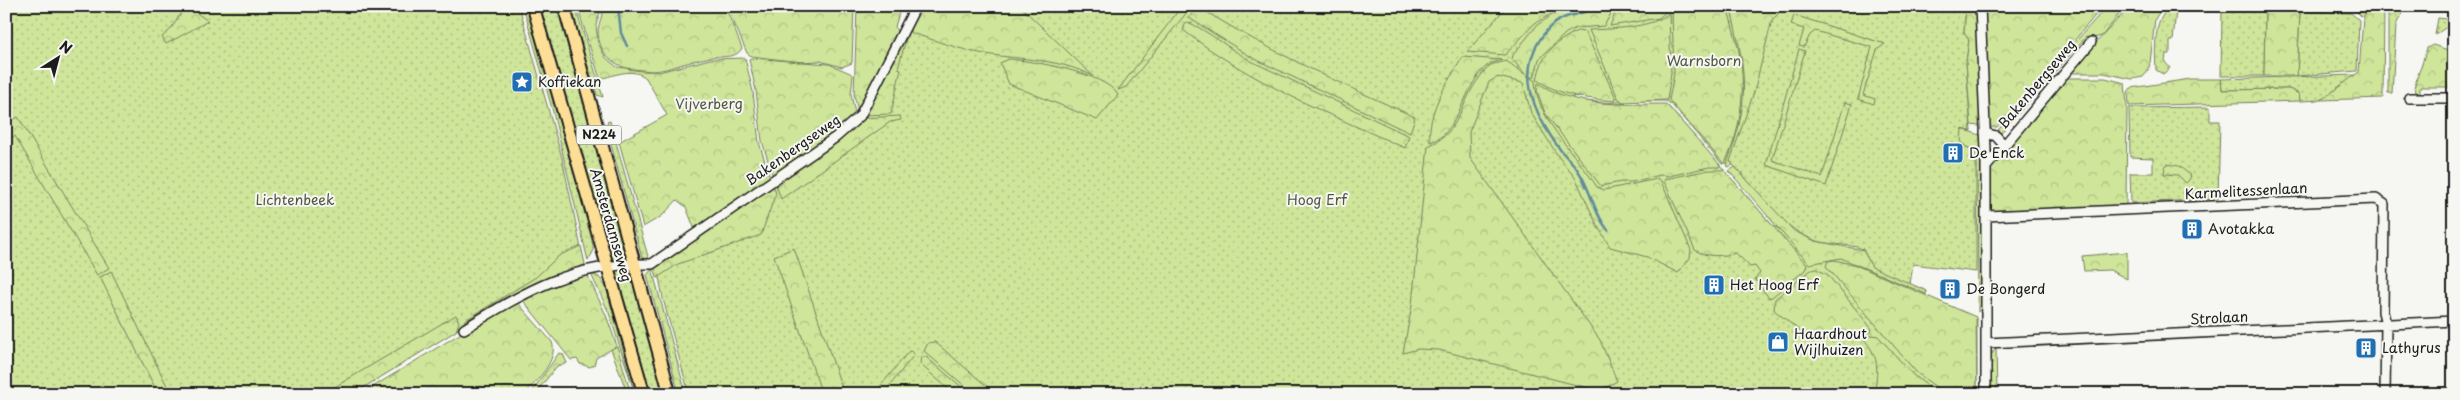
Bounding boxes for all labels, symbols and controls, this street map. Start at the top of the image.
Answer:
north arrow [32,32,82,82]
street label: Bakenbergseweg [1993,34,2081,133]
text: N [55,35,77,59]
park label: Warnsborn [1667,50,1741,71]
place icon: Koffiekan [510,70,534,94]
place label: Koffiekan [538,71,602,92]
park label: Vijverberg [675,93,743,114]
street label: Bakenbergseweg [741,109,845,190]
road number: N224 [576,126,622,144]
building icon: De Enck [1941,141,1965,165]
place label: De Enck [1969,142,2025,163]
street label: Amsterdamseweg [585,165,638,284]
street label: Karmelitessenlaan [2184,177,2308,204]
park label: Lichtenbeek [255,189,335,210]
park label: Hoog Erf [1287,189,1348,210]
building icon: Avotakka [2180,217,2204,241]
place label: Avotakka [2208,218,2274,239]
building icon: Het Hoog Erf [1702,273,1726,297]
place label: Het Hoog Erf [1730,274,1820,295]
building icon: De Bongerd [1938,277,1962,301]
place label: De Bongerd [1966,278,2045,299]
street label: Strolaan [2189,305,2249,330]
place label: Haardhout Wijlhuizen [1794,323,1867,360]
shop icon: Haardhout Wijlhuizen [1766,330,1790,354]
building icon: Lathyrus [2354,336,2378,360]
place label: Lathyrus [2382,337,2441,358]

